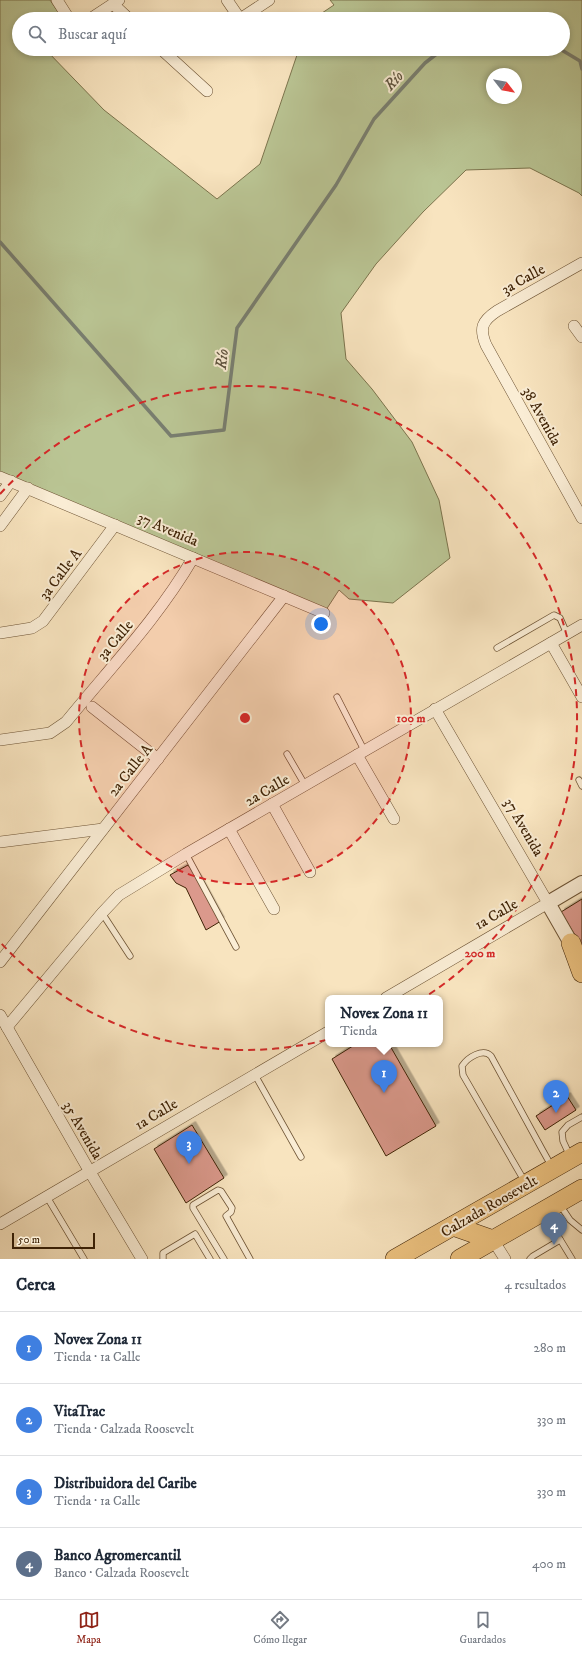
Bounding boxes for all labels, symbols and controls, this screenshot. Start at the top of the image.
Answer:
search box [12,12,570,56]
icon: search [26,23,48,45]
text: Buscar aquí [58,25,126,44]
water label: Río [379,66,408,96]
north arrow [486,68,522,104]
street label: 3a Calle [498,260,548,299]
water label: Río [211,348,233,371]
street label: 38 Avenida [518,384,566,449]
street label: 37 Avenida [134,508,202,551]
street label: 3a Calle A [35,544,86,604]
your location [311,614,331,634]
street label: 3a Calle [93,616,138,664]
centre of rings [238,711,252,725]
text: 100 m [397,711,425,726]
street label: 2a Calle A [104,740,157,800]
street label: 2a Calle [242,770,293,811]
street label: 37 Avenida [499,795,548,860]
street label: 1a Calle [471,895,521,934]
text: 200 m [465,946,495,961]
popup [325,995,443,1047]
text: Novex Zona 11 [340,1004,428,1023]
text: Tienda [340,1023,377,1039]
pin: 1 [371,1060,397,1093]
pin: 2 [543,1080,569,1113]
street label: 1a Calle [131,1094,181,1135]
street label: 35 Avenida [58,1098,107,1163]
pin: 3 [176,1131,202,1164]
street label: Calzada Roosevelt [437,1171,541,1242]
pin: 4 [541,1212,567,1245]
scale bar [12,1231,95,1250]
text: 50 m [18,1233,40,1247]
text: Cerca [16,1274,55,1296]
text: 4 resultados [504,1277,566,1293]
text: Novex Zona 11 [54,1330,142,1349]
text: 1 [27,1340,31,1356]
text: 280 m [534,1340,566,1356]
text: Tienda · 1a Calle [54,1349,140,1365]
text: VitaTrac [54,1402,105,1421]
text: 2 [26,1412,32,1428]
text: 330 m [537,1412,566,1428]
text: Tienda · Calzada Roosevelt [54,1421,194,1437]
text: Distribuidora del Caribe [54,1474,197,1493]
text: 3 [27,1484,31,1500]
text: 330 m [537,1484,566,1500]
text: Tienda · 1a Calle [54,1493,140,1509]
text: Banco Agromercantil [54,1546,181,1565]
text: 4 [25,1556,33,1572]
text: 400 m [532,1556,566,1572]
text: Banco · Calzada Roosevelt [54,1565,189,1581]
tab: Mapa [76,1609,101,1647]
tab: Cómo llegar [253,1609,307,1647]
tab: Guardados [459,1609,506,1647]

